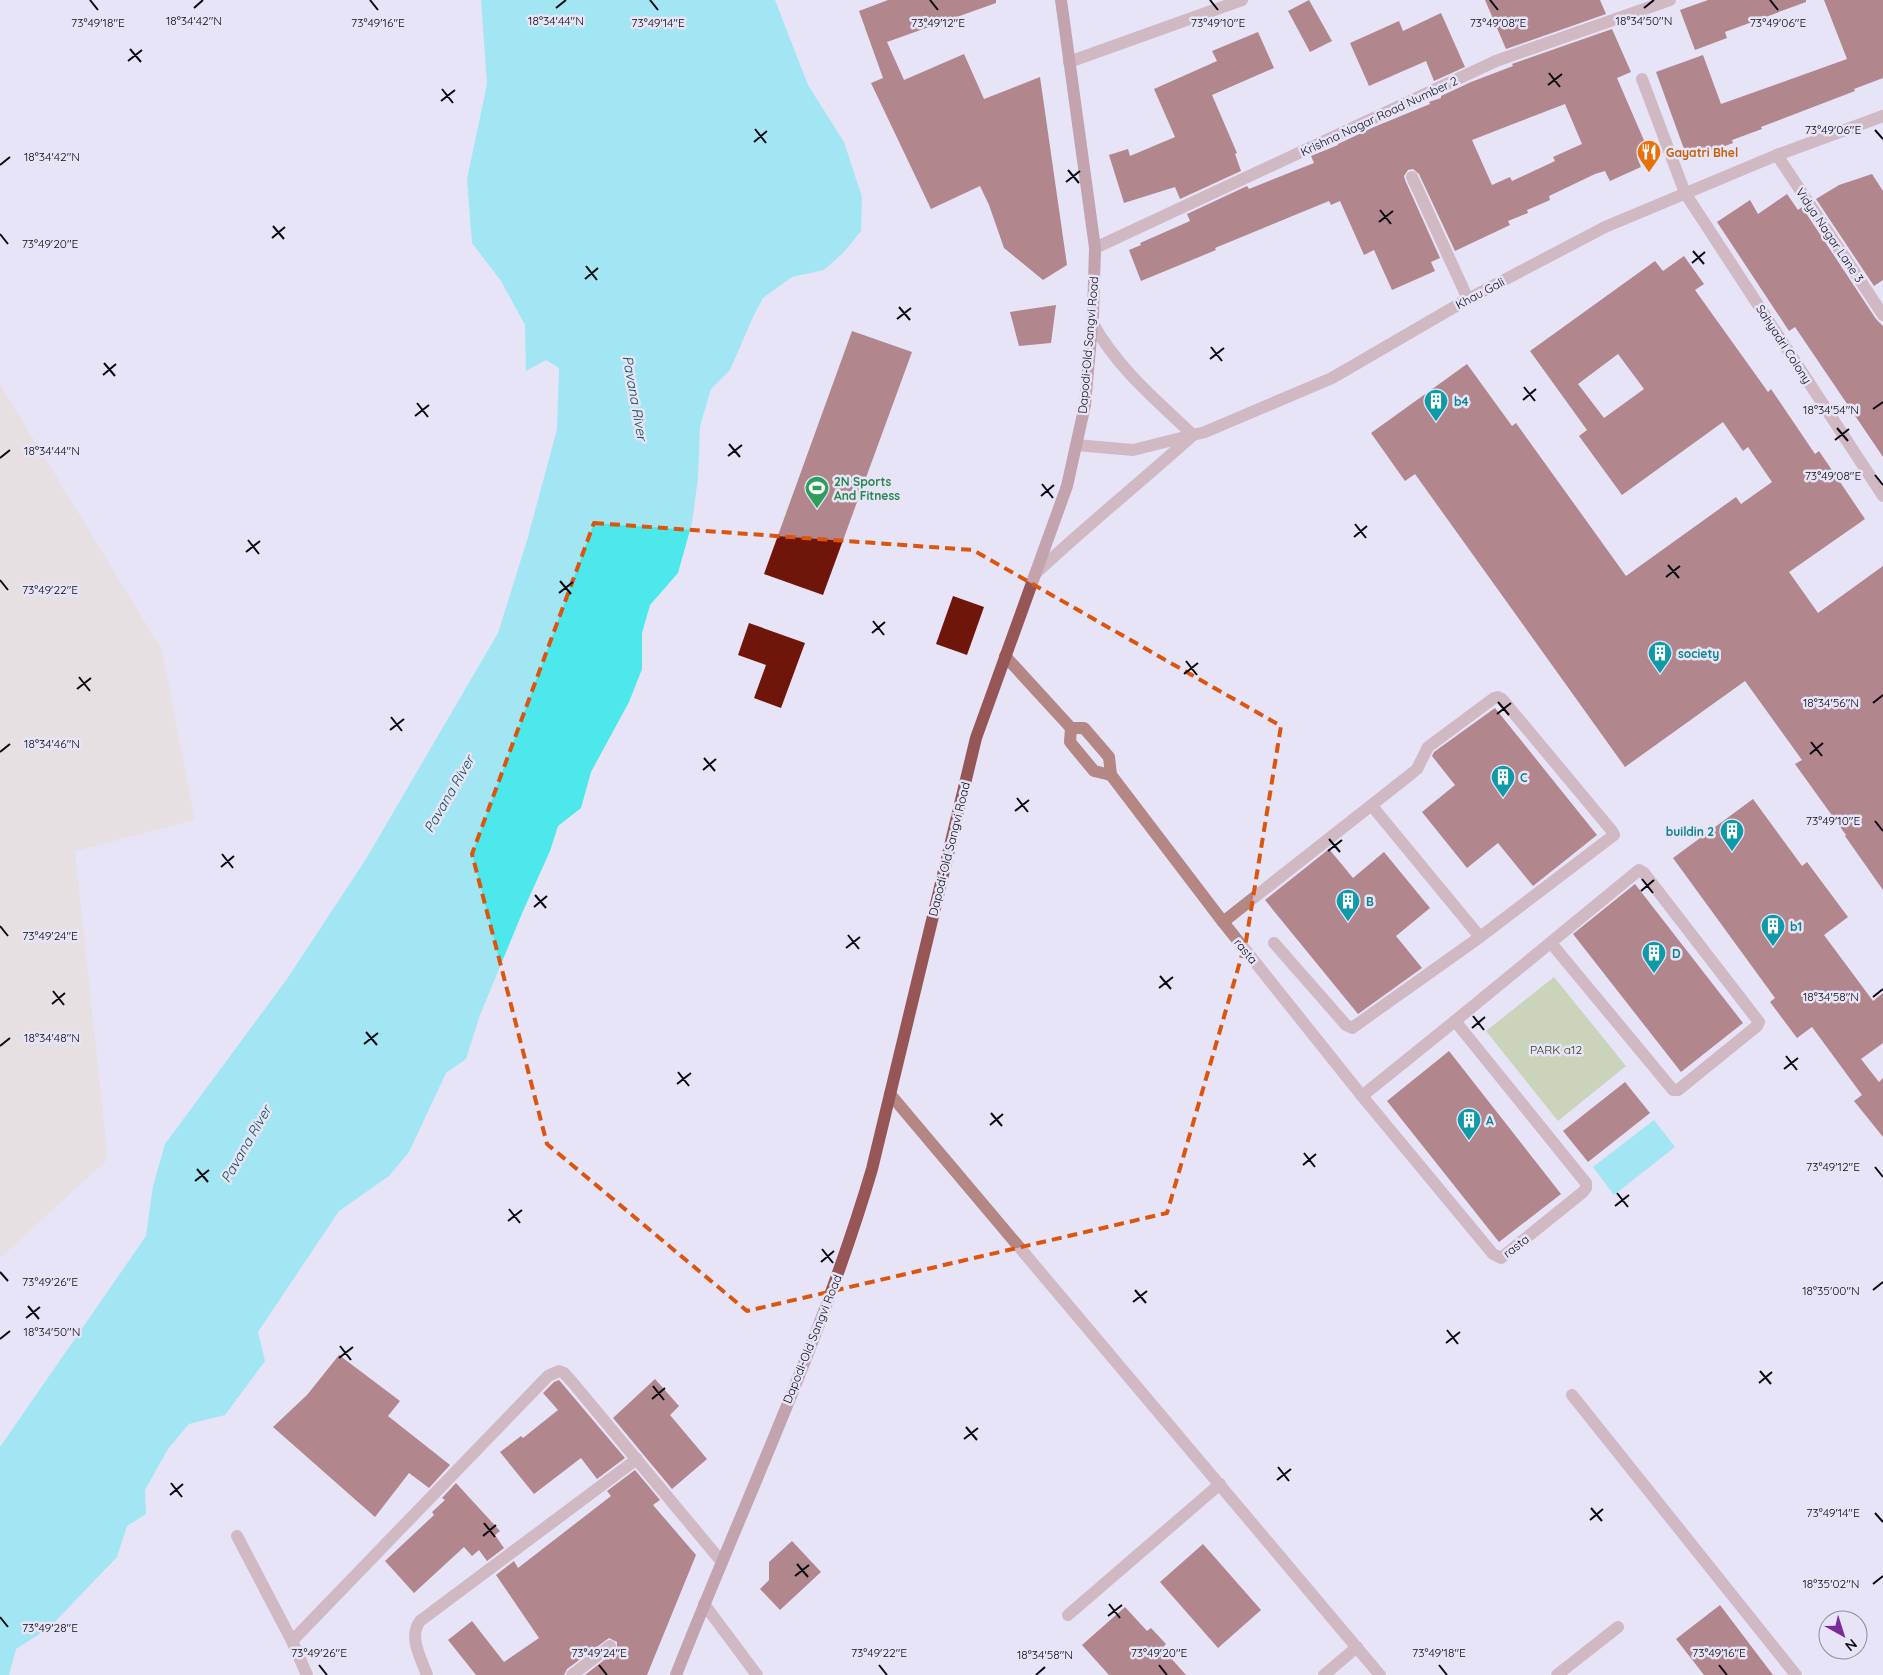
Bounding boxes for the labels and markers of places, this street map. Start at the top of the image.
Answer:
restaurant icon: Gayatri Bhel [1636,139,1662,173]
place label: Gayatri Bhel [1666,145,1738,160]
building icon: b4 [1423,388,1449,422]
place label: b4 [1454,394,1469,409]
place label: 2N Sports And Fitness [834,474,900,503]
sports icon: 2N Sports And Fitness [804,475,830,509]
building icon: society [1647,640,1673,674]
place label: society [1678,646,1719,661]
building icon: C [1490,764,1516,798]
place label: C [1520,770,1528,785]
building icon: buildin 2 [1719,818,1745,852]
place label: buildin 2 [1666,824,1714,839]
building icon: B [1335,888,1361,922]
place label: B [1366,894,1374,909]
building icon: b1 [1760,913,1786,947]
place label: b1 [1790,919,1802,934]
building icon: D [1641,940,1667,974]
place label: D [1672,946,1681,961]
building icon: A [1456,1107,1482,1141]
place label: A [1486,1113,1494,1128]

